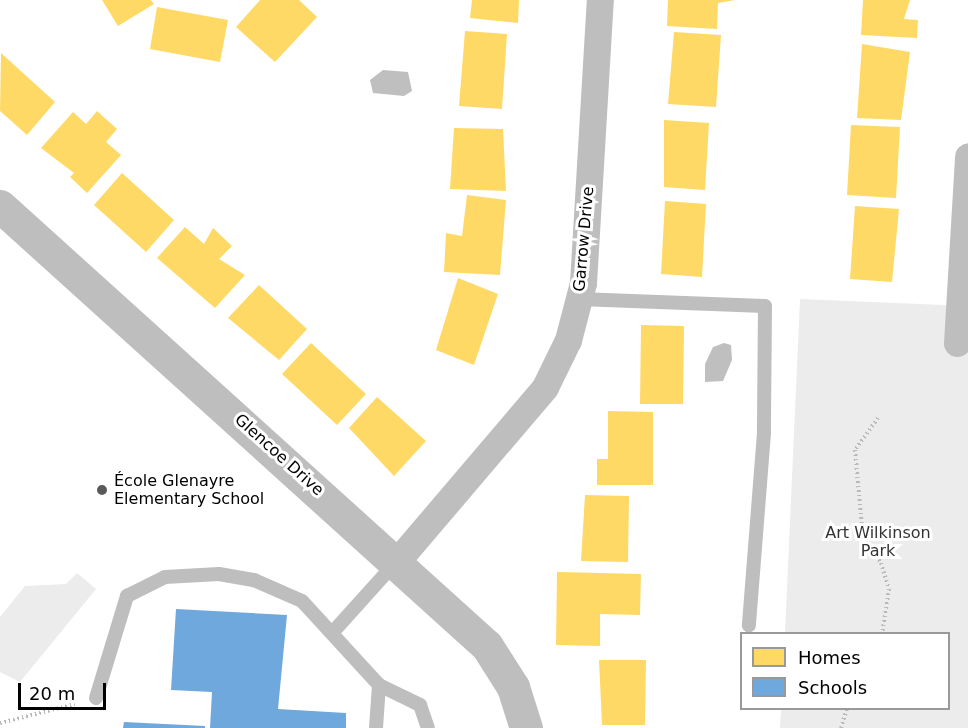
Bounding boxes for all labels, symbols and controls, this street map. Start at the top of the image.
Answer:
street label: Garrow Drive [570,186,598,292]
street label: Glencoe Drive [231,410,327,500]
place label: École Glenayre Elementary School [114,471,264,509]
marker: École Glenayre Elementary School [95,483,109,497]
park label: Art Wilkinson Park [825,523,931,561]
legend [740,632,950,710]
text: Homes [798,647,861,668]
scale bar [21,671,110,709]
text: Schools [798,677,867,698]
text: 20 m [29,683,75,704]

